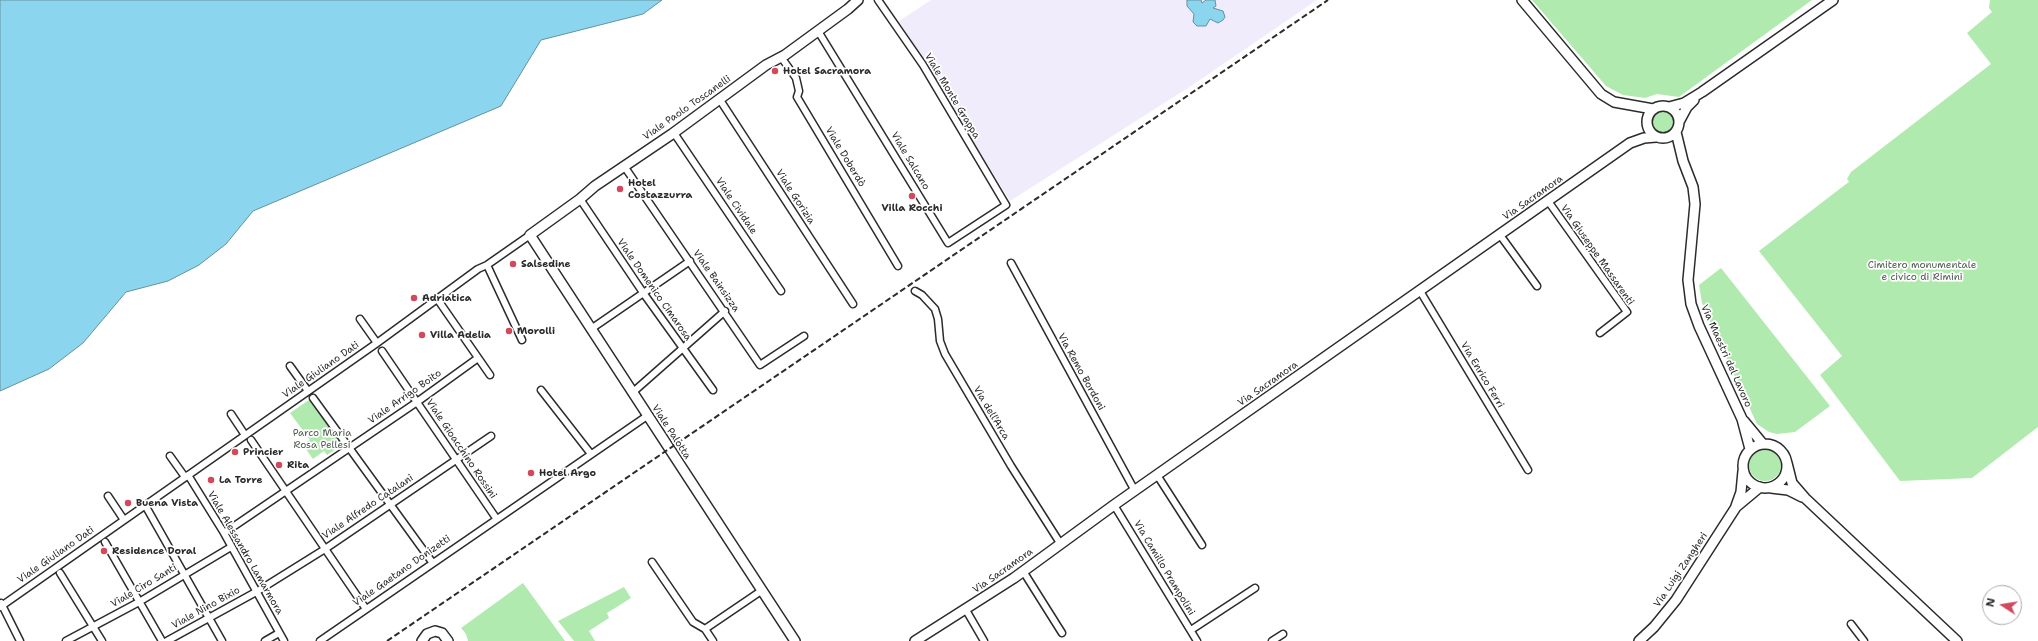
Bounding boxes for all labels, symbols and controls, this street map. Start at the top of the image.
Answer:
street label: Viale Monte Grappa [922,51,982,141]
place label: Hotel Sacramora [783,65,871,77]
marker: Hotel Sacramora [770,66,780,76]
street label: Viale Paolo Toscanelli [641,73,733,143]
street label: Viale Doberdò [822,125,868,189]
street label: Viale Salcano [888,130,932,192]
street label: Viale Gorizia [773,167,817,227]
street label: Via Sacramora [1501,173,1565,223]
street label: Viale Cividale [713,175,759,237]
place label: Hotel Costazzurra [628,177,692,200]
marker: Hotel Costazzurra [615,184,625,194]
marker: Villa Rocchi [907,191,917,201]
place label: Villa Rocchi [881,202,943,214]
street label: Via Giuseppe Massarenti [1558,202,1636,308]
street label: Viale Domenico Cimarosa [614,237,694,343]
street label: Viale Bainsizza [690,248,742,314]
place label: Salsedine [521,258,571,270]
marker: Salsedine [508,259,518,269]
park label: Cimitero monumentale e civico di Rimini [1868,259,1976,282]
place label: Adriatica [422,292,471,304]
marker: Adriatica [409,293,419,303]
street label: Via Maestri del Lavoro [1698,303,1754,409]
place label: Morolli [517,325,555,337]
marker: Morolli [504,326,514,336]
place label: Villa Adelia [430,329,491,341]
marker: Villa Adelia [417,330,427,340]
street label: Via Remo Bordoni [1055,331,1107,413]
street label: Viale Giuliano Dati [280,339,362,401]
street label: Via Enrico Ferri [1458,340,1506,410]
street label: Via Sacramora [1236,359,1300,409]
street label: Viale Arrigo Boito [366,367,444,427]
street label: Via dell'Arca [970,384,1012,442]
street label: Viale Gioacchino Rossini [423,397,499,501]
street label: Viale Palotta [649,403,693,461]
park label: Parco Maria Rosa Pellesi [293,427,351,450]
place label: Princier [243,446,283,458]
marker: Princier [230,447,240,457]
place label: Rita [287,459,309,471]
marker: Rita [274,460,284,470]
place label: Hotel Argo [539,467,596,479]
marker: Hotel Argo [526,468,536,478]
street label: Viale Alfredo Catalani [320,472,416,542]
place label: La Torre [219,474,263,486]
marker: La Torre [206,475,216,485]
street label: Viale Alessandro Lamarmora [205,489,285,617]
place label: Buena Vista [136,497,198,509]
marker: Buena Vista [123,498,133,508]
street label: Via Camillo Prampolini [1131,518,1197,618]
street label: Viale Giuliano Dati [15,524,97,586]
street label: Via Luigi Zangheri [1651,530,1711,610]
street label: Viale Gaetano Donizetti [351,533,453,609]
place label: Residence Doral [112,545,196,557]
marker: Residence Doral [99,546,109,556]
street label: Via Sacramora [971,546,1035,596]
street label: Viale Ciro Santi [109,562,179,610]
street label: Viale Nino Bixio [170,584,242,632]
north arrow [1982,585,2022,625]
text: N [1983,597,1999,608]

